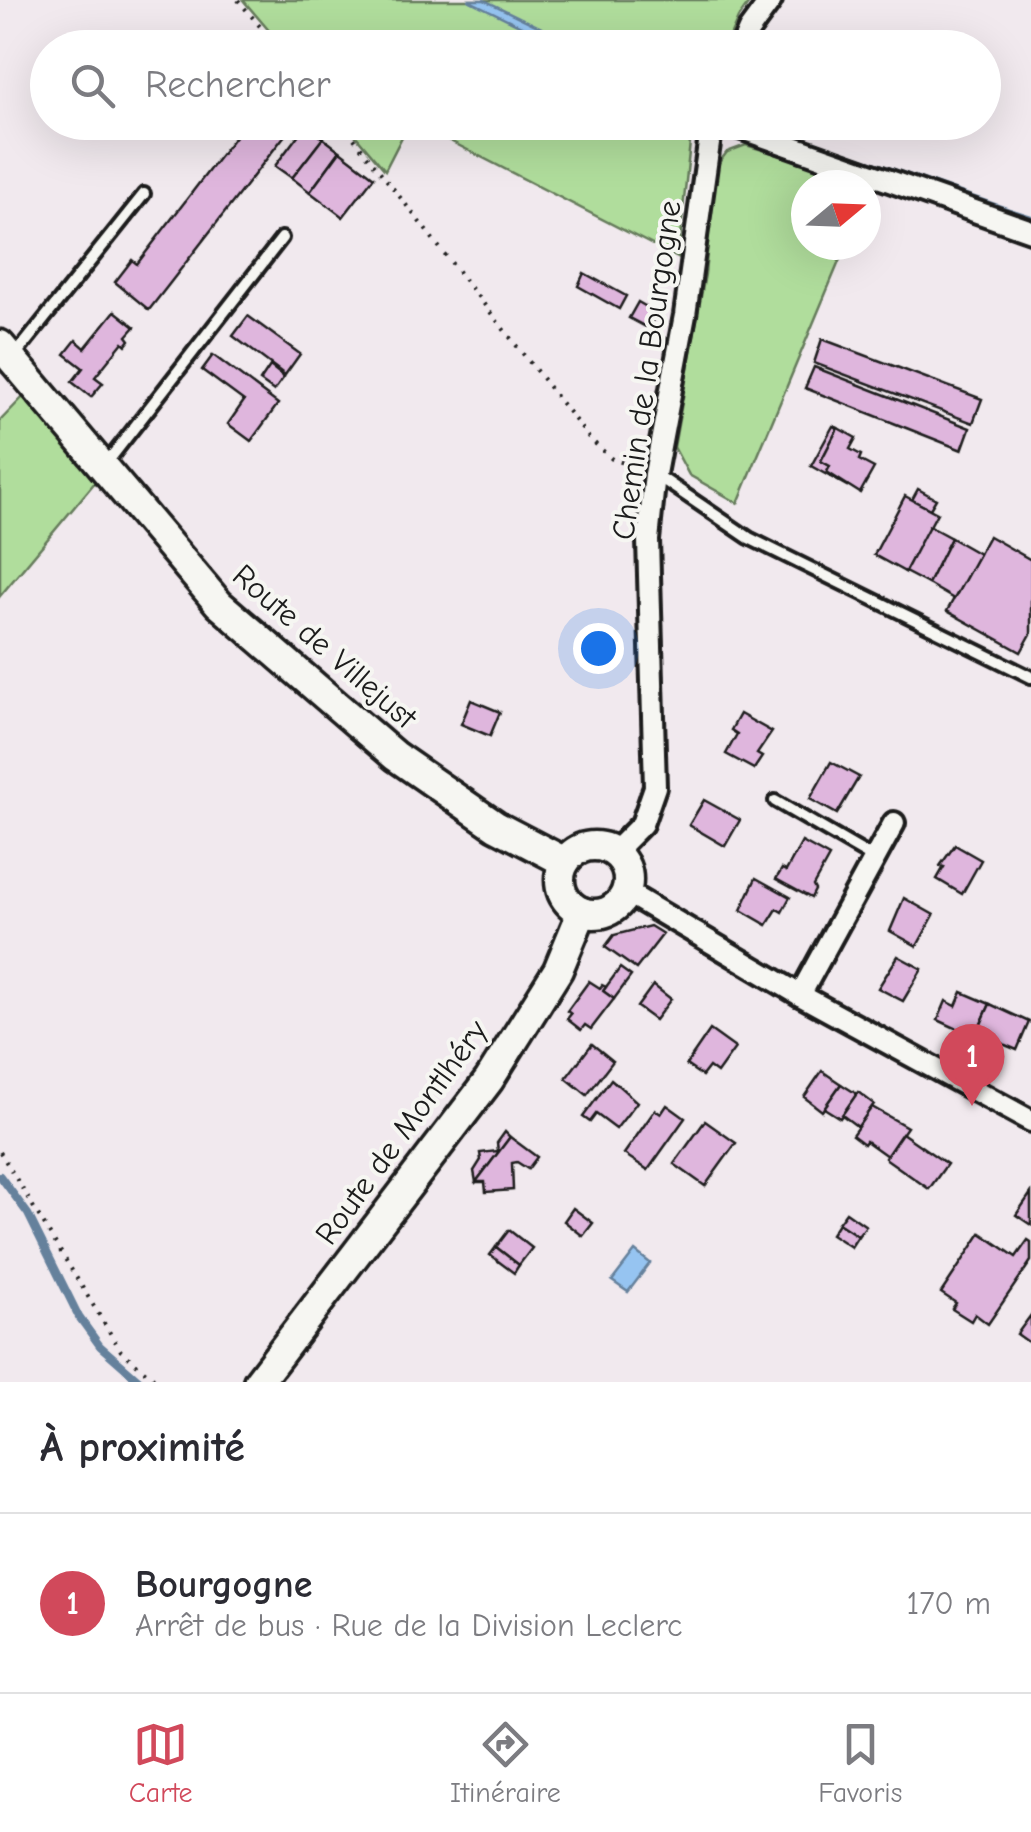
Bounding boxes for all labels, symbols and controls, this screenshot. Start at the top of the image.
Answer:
search box [30,30,1001,140]
icon: search [65,58,120,113]
text: Rechercher [145,63,331,107]
north arrow [791,170,881,260]
street label: Chemin de la Bourgogne [604,198,689,542]
street label: Route de Villejust [225,556,425,737]
your location [573,623,624,674]
street label: Route de Montlhéry [308,1012,496,1252]
pin: 1 [940,1024,1004,1106]
text: À proximité [40,1423,245,1472]
text: Bourgogne [135,1563,312,1607]
text: 1 [66,1585,79,1622]
text: 170 m [907,1585,991,1622]
text: Arrêt de bus · Rue de la Division Leclerc [135,1607,682,1644]
tab: Carte [129,1717,193,1809]
tab: Itinéraire [450,1717,561,1809]
tab: Favoris [818,1717,902,1809]

